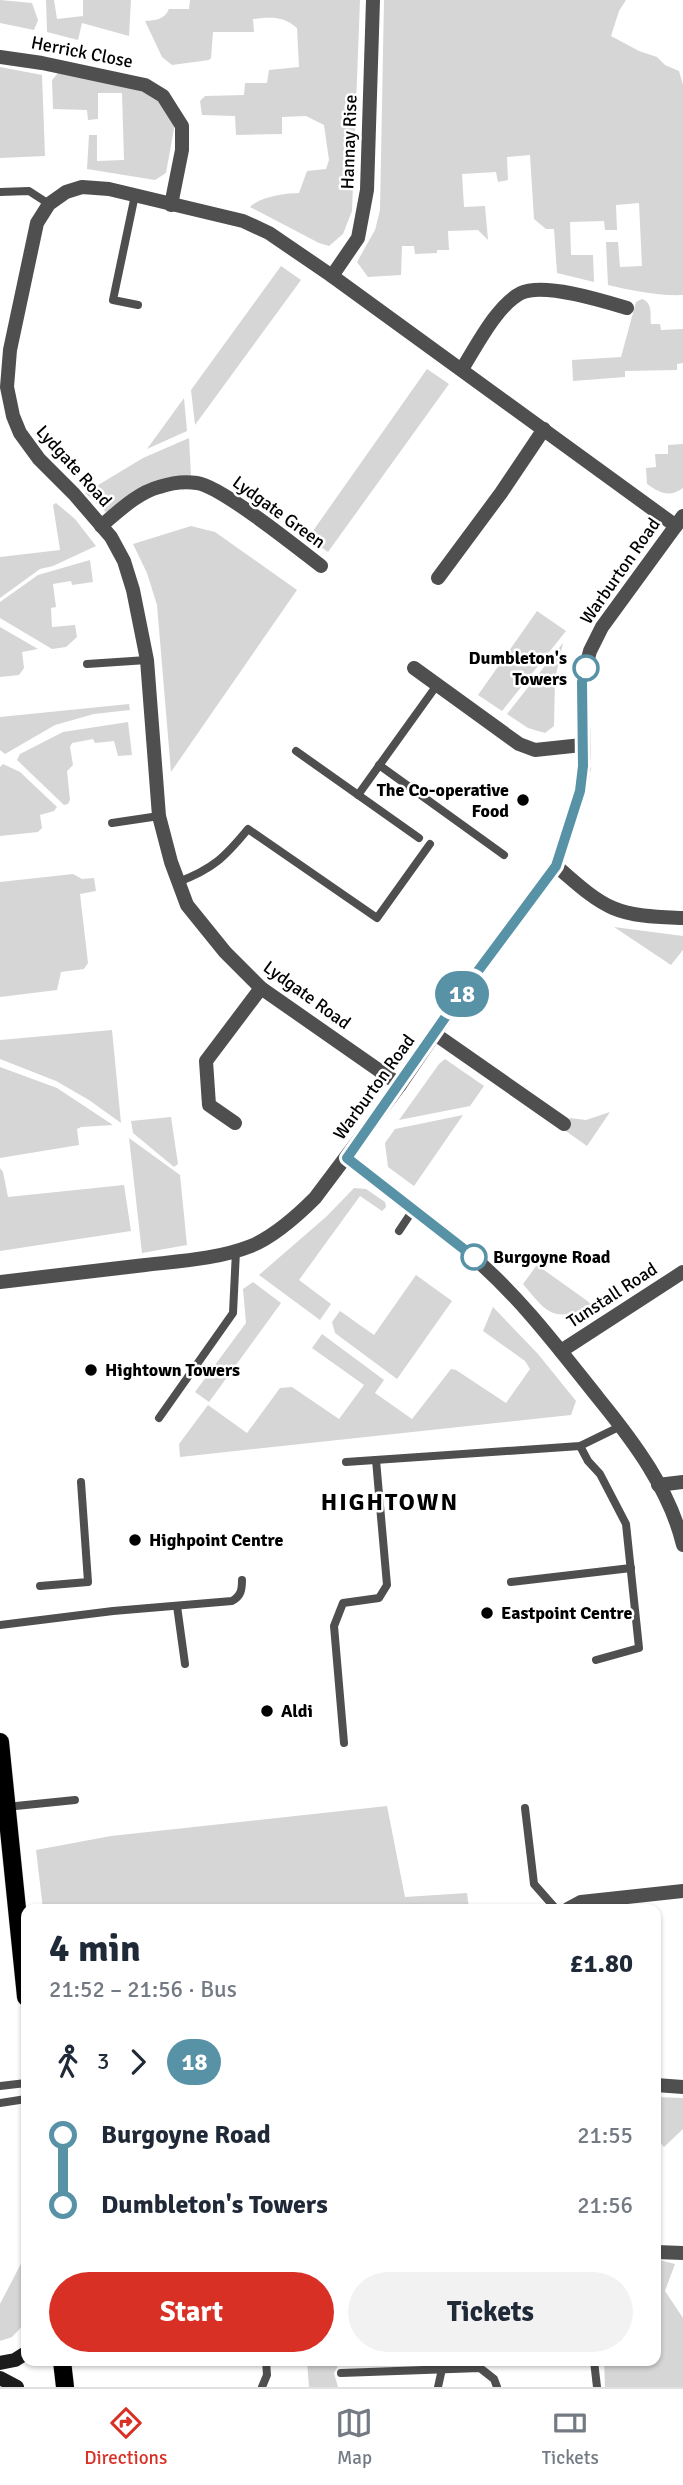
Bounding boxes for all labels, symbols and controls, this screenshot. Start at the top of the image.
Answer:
street label: Herrick Close [29,31,135,73]
street label: Hannay Rise [336,94,362,190]
street label: Lydgate Road [32,421,116,511]
street label: Lydgate Green [228,471,330,553]
street label: Warburton Road [575,514,665,628]
place label: Dumbleton's Towers [469,647,567,690]
marker: Dumbleton's Towers [573,655,599,681]
place label: The Co-operative Food [377,779,509,822]
marker: The Co-operative Food [515,792,531,808]
street label: Lydgate Road [259,956,355,1034]
line badge: 18 [430,971,494,1017]
text: 18 [449,979,475,1009]
street label: Warburton Road [329,1030,419,1144]
marker: Burgoyne Road [461,1244,487,1270]
place label: Burgoyne Road [493,1246,611,1268]
street label: Tunstall Road [563,1258,661,1332]
place label: Hightown Towers [105,1359,240,1381]
marker: Hightown Towers [83,1362,99,1378]
district label: HIGHTOWN [321,1487,459,1517]
place label: Highpoint Centre [149,1529,283,1551]
marker: Highpoint Centre [127,1532,143,1548]
place label: Eastpoint Centre [501,1602,632,1624]
marker: Eastpoint Centre [479,1605,495,1621]
place label: Aldi [281,1700,313,1722]
marker: Aldi [259,1703,275,1719]
text: 4 min [49,1925,141,1972]
text: £1.80 [569,1948,633,1980]
text: 21:52 – 21:56 · Bus [49,1975,237,2004]
icon: walk [49,2043,87,2081]
icon: forward [119,2043,157,2081]
text: 3 [97,2047,109,2076]
text: 18 [181,2047,207,2077]
text: Burgoyne Road [101,2119,271,2151]
text: 21:55 [577,2121,633,2150]
text: Dumbleton's Towers [101,2189,328,2221]
text: 21:56 [577,2191,633,2220]
button: Start [49,2272,334,2352]
button: Tickets [348,2272,633,2352]
tab: Directions [84,2404,167,2470]
tab: Map [335,2404,373,2470]
tab: Tickets [542,2404,599,2470]

